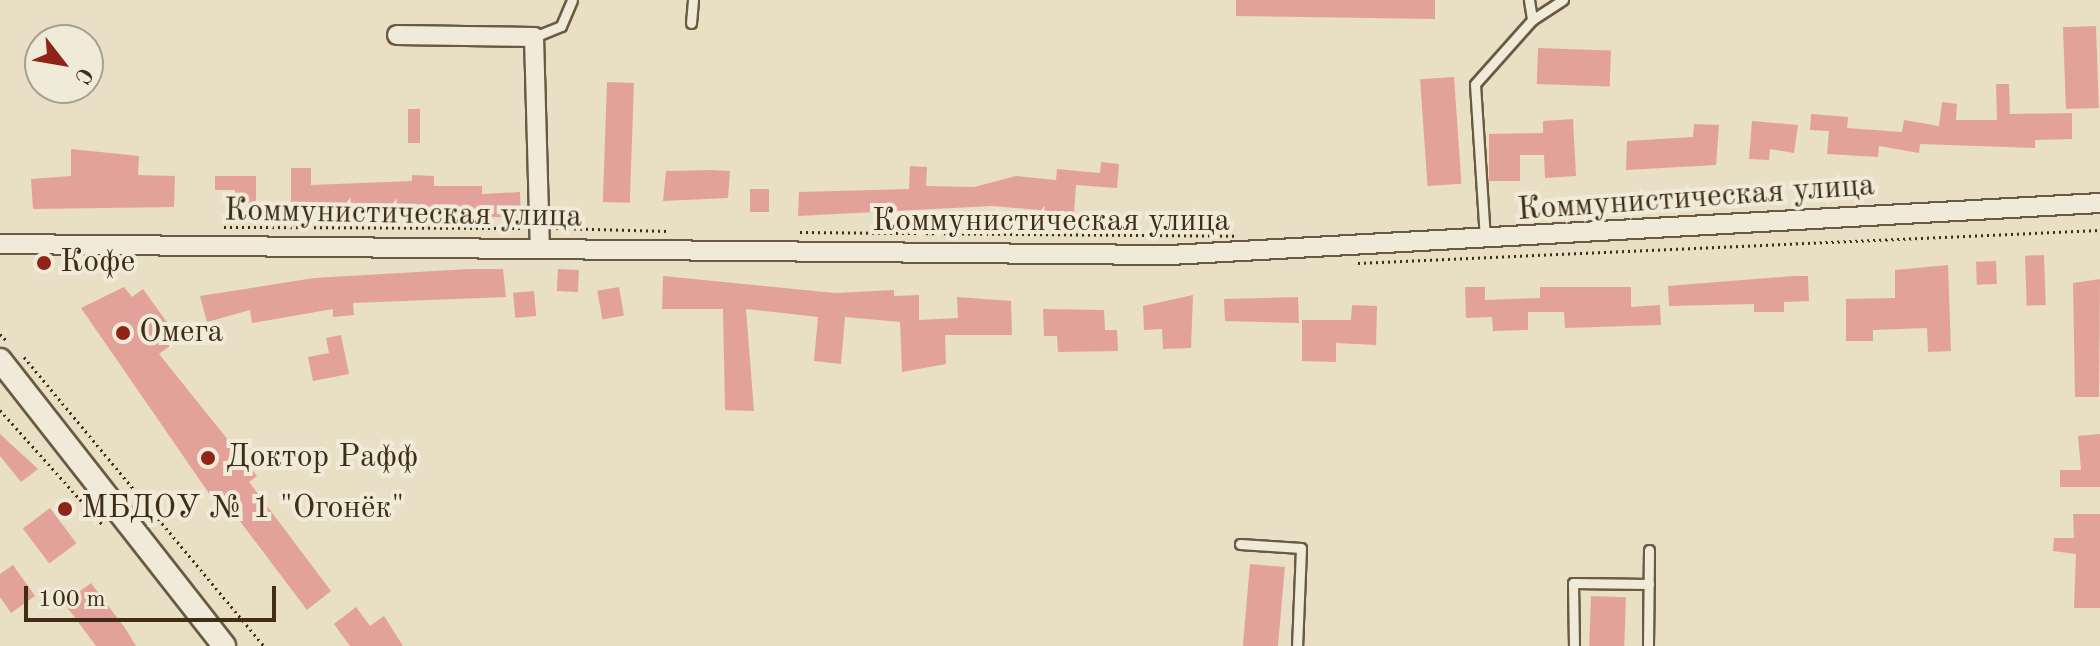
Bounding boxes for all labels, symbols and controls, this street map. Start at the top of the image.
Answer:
north arrow [24,24,104,104]
text: С [70,63,96,87]
street label: Коммунистическая улица [1516,167,1876,231]
street label: Коммунистическая улица [224,193,582,237]
street label: Коммунистическая улица [872,203,1230,241]
place label: Кофе [60,244,135,282]
marker: Кофе [35,254,53,272]
place label: Омега [139,314,223,352]
marker: Омега [114,324,132,342]
place label: Доктор Рафф [226,439,418,477]
marker: Доктор Рафф [197,447,219,469]
place label: МБДОУ № 1 "Огонёк" [81,490,404,528]
marker: МБДОУ № 1 "Огонёк" [56,500,74,518]
scale bar [28,570,280,620]
text: 100 m [38,588,106,612]

